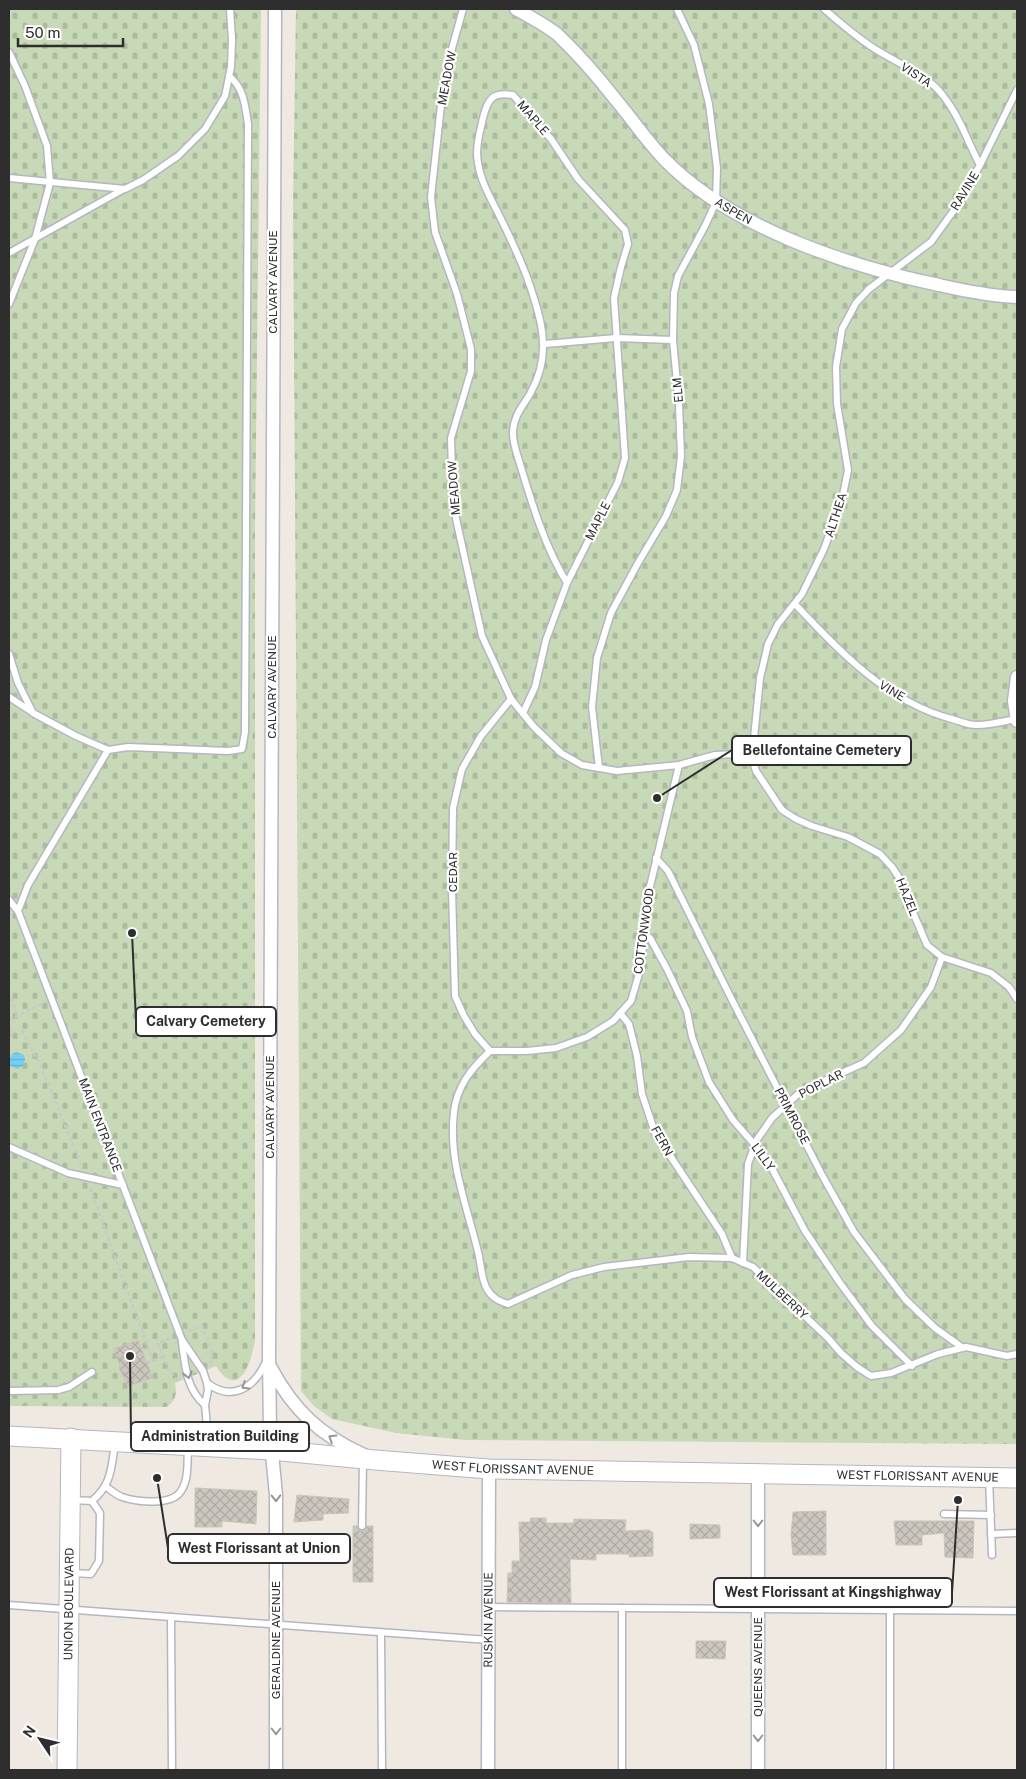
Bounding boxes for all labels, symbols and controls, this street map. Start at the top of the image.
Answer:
scale bar [18,15,122,47]
text: 50 m [25,24,60,41]
street label: MEADOW [435,49,459,106]
street label: VISTA [898,60,934,90]
street label: MAPLE [514,98,552,138]
street label: RAVINE [948,169,982,213]
street label: ASPEN [712,195,754,228]
street label: CALVARY AVENUE [266,230,280,334]
street label: ELM [670,377,686,403]
street label: MEADOW [445,460,463,516]
street label: ALTHEA [822,490,850,539]
street label: MAPLE [582,499,614,543]
street label: CALVARY AVENUE [265,635,279,739]
street label: VINE [876,678,908,704]
callout: Bellefontaine Cemetery [732,736,911,765]
text: Bellefontaine Cemetery [743,742,902,758]
street label: CEDAR [446,852,460,892]
street label: HAZEL [893,876,921,918]
street label: COTTONWOOD [631,887,657,975]
callout: Calvary Cemetery [136,1007,276,1036]
text: Calvary Cemetery [146,1013,266,1029]
street label: CALVARY AVENUE [263,1055,277,1159]
street label: POPLAR [796,1067,846,1101]
street label: MAIN ENTRANCE [76,1076,124,1174]
street label: PRIMROSE [772,1085,812,1147]
street label: FERN [648,1124,676,1158]
street label: LILLY [748,1141,778,1174]
street label: MULBERRY [753,1268,811,1323]
one-way arrow [182,1371,192,1379]
one-way arrow [241,1380,250,1390]
callout: Administration Building [131,1422,309,1451]
text: Administration Building [141,1428,299,1444]
one-way arrow [328,1434,337,1444]
street label: WEST FLORISSANT AVENUE [431,1458,594,1478]
street label: WEST FLORISSANT AVENUE [836,1468,999,1485]
one-way arrow [271,1494,281,1502]
one-way arrow [753,1520,763,1527]
callout: West Florissant at Union [168,1534,350,1563]
text: West Florissant at Union [178,1540,340,1556]
street label: UNION BOULEVARD [61,1548,77,1661]
street label: RUSKIN AVENUE [481,1572,496,1668]
callout: West Florissant at Kingshighway [714,1578,952,1607]
street label: GERALDINE AVENUE [269,1581,283,1699]
text: West Florissant at Kingshighway [724,1584,942,1600]
street label: QUEENS AVENUE [751,1617,765,1717]
north arrow [15,1714,65,1764]
text: N [20,1722,39,1741]
one-way arrow [271,1727,281,1735]
one-way arrow [753,1734,763,1742]

